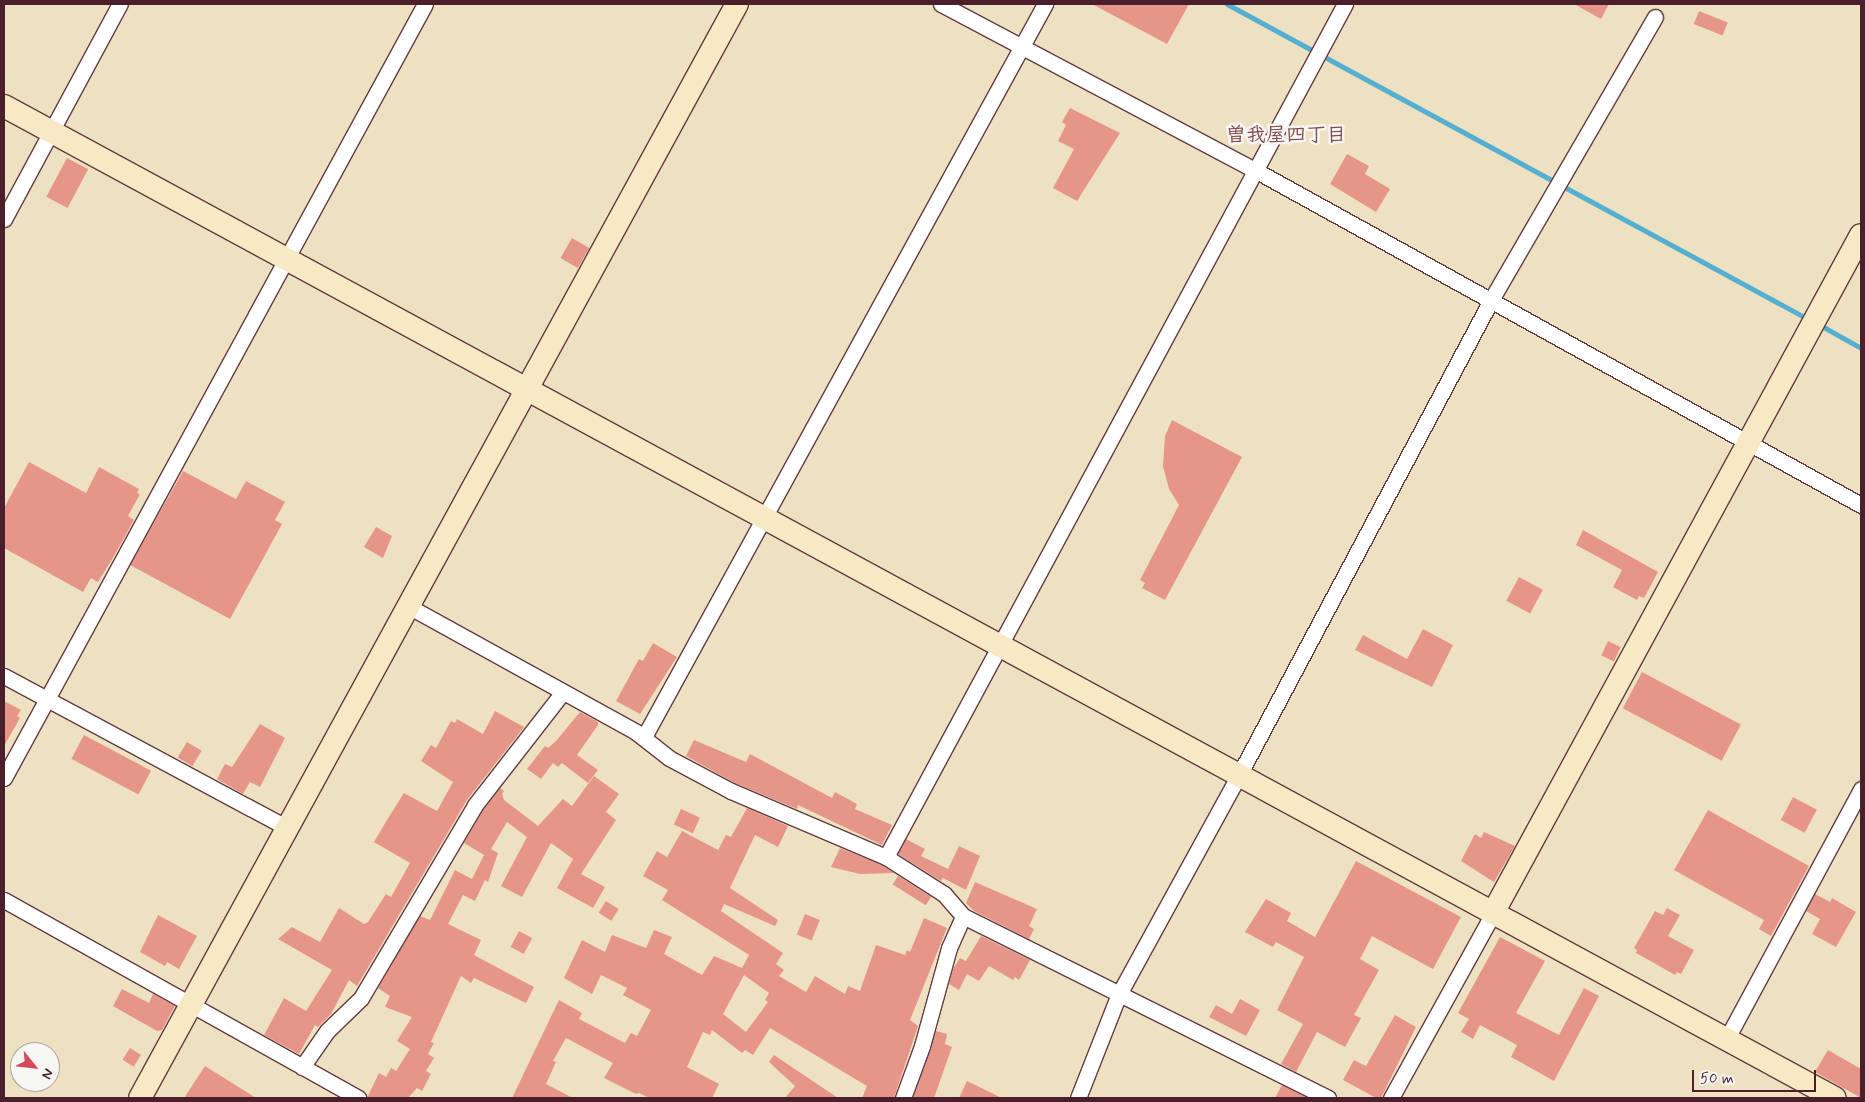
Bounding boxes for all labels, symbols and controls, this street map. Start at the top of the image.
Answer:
district label: 曽我屋四丁目 [1226,123,1346,147]
north arrow [10,1042,60,1092]
scale bar [1695,1060,1819,1092]
text: N [37,1065,57,1082]
text: 50 m [1700,1069,1734,1089]

